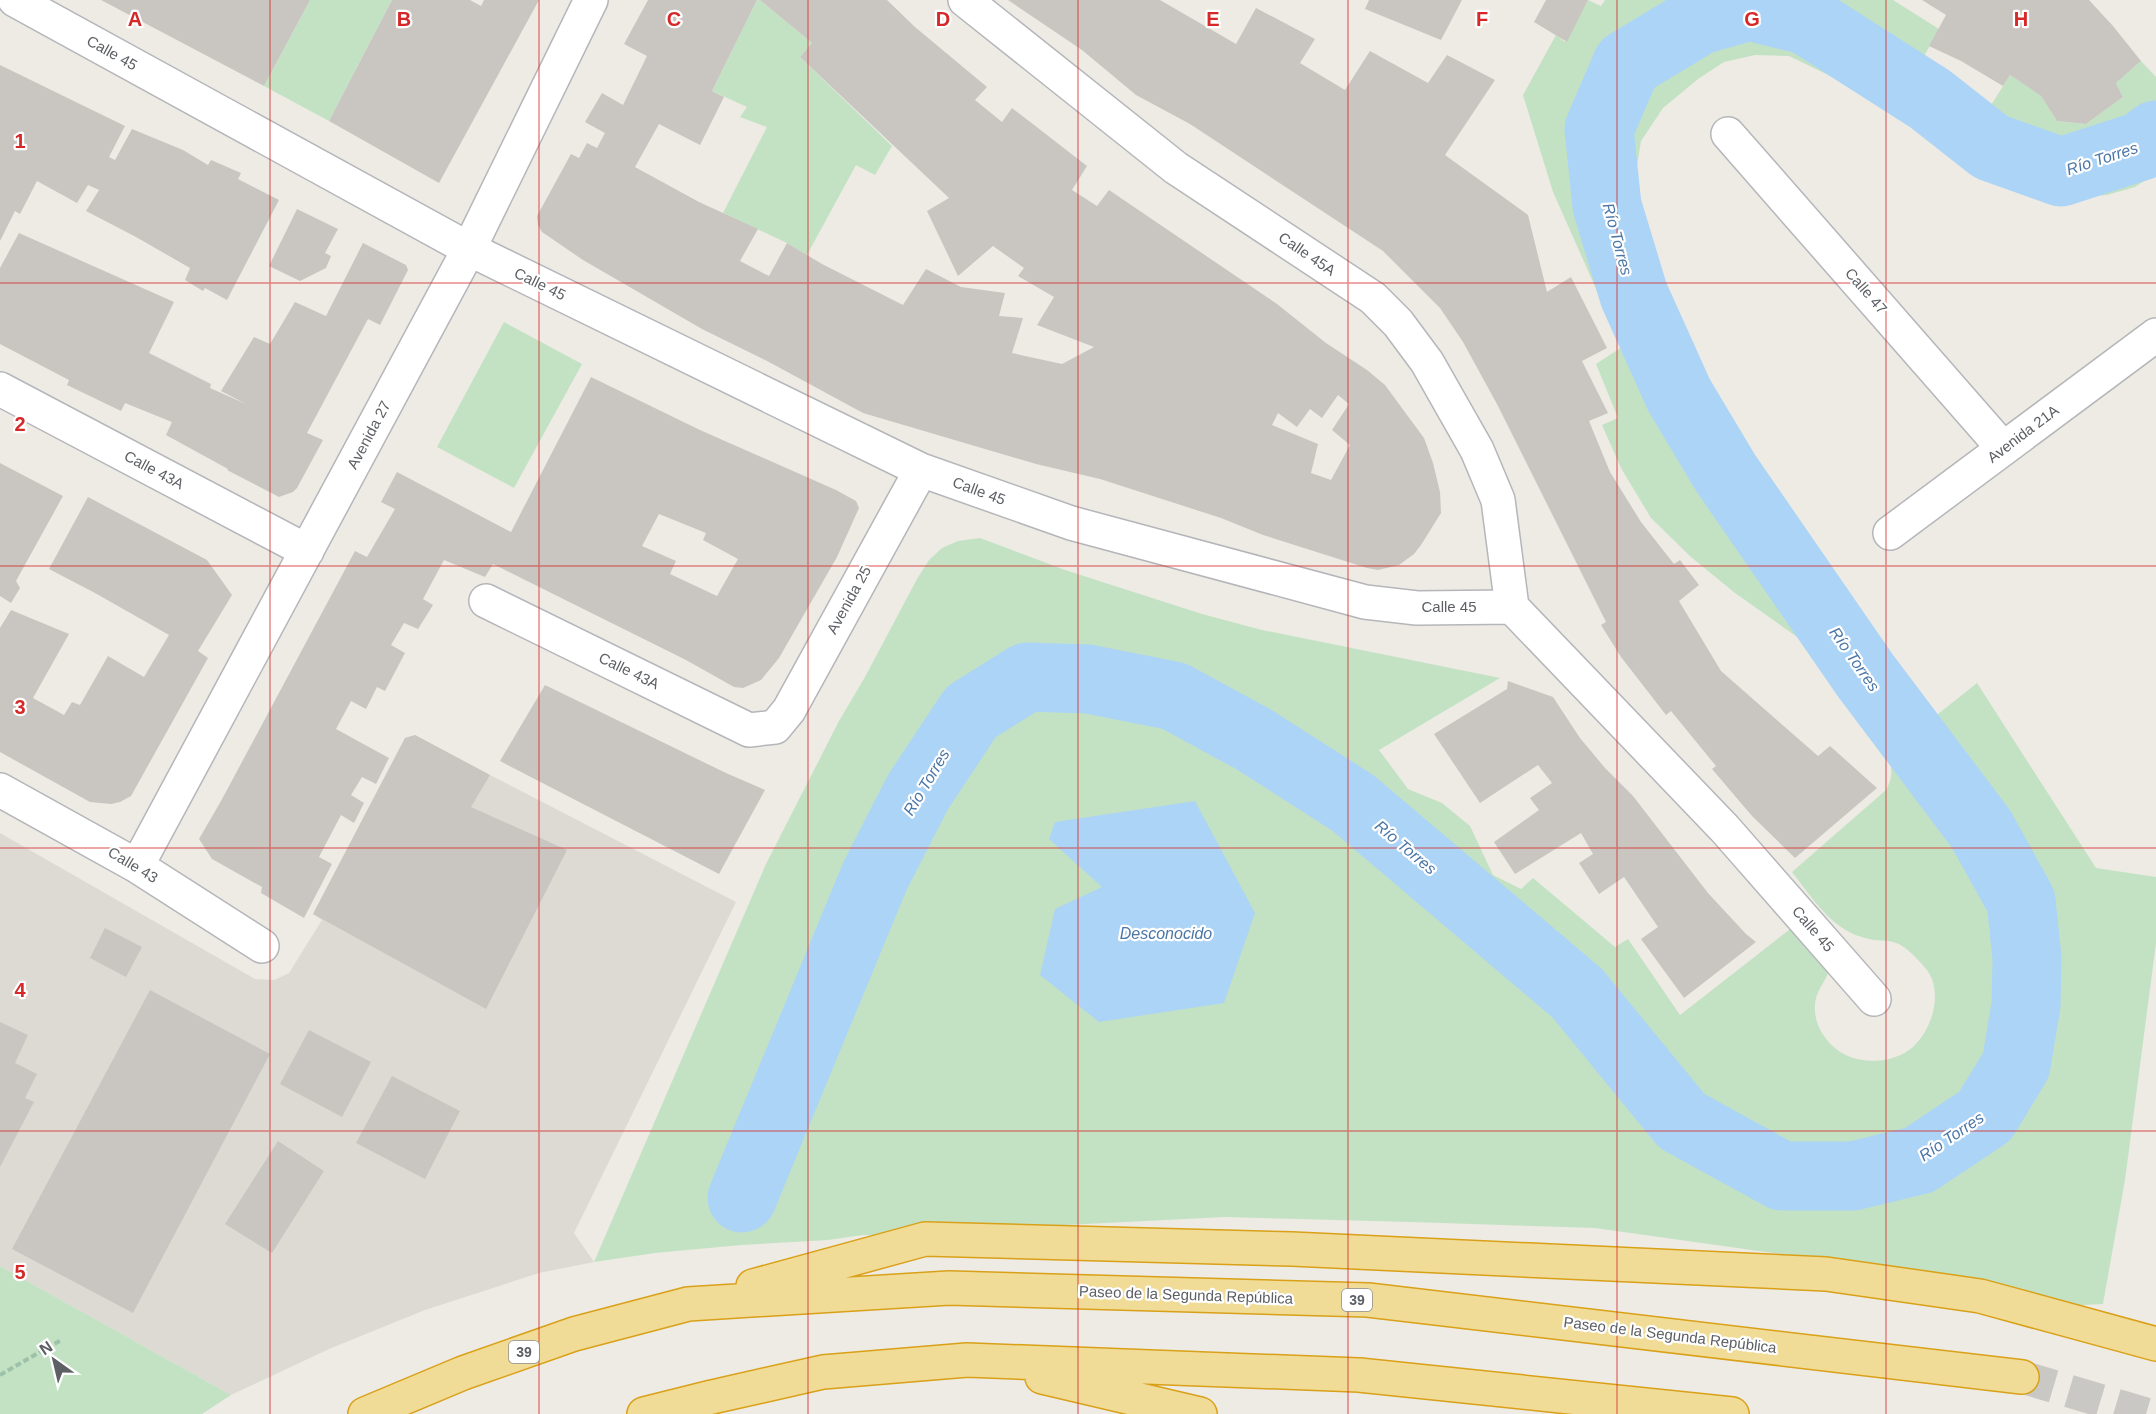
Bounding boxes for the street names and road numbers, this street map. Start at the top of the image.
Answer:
street label: Calle 45 [84,32,140,73]
street label: Calle 45A [1276,228,1339,279]
street label: Calle 45 [512,264,569,303]
street label: Calle 47 [1842,264,1891,317]
street label: Avenida 27 [343,398,394,472]
street label: Avenida 21A [1984,401,2062,466]
street label: Calle 43A [122,447,187,492]
street label: Calle 45 [950,473,1008,508]
street label: Avenida 25 [823,563,874,637]
street label: Calle 45 [1421,598,1477,615]
street label: Calle 43A [596,649,662,692]
street label: Calle 43 [105,843,161,886]
street label: Calle 45 [1789,902,1838,955]
street label: Paseo de la Segunda República [1079,1282,1294,1307]
road number: 39 [1342,1289,1372,1311]
street label: Paseo de la Segunda República [1563,1313,1778,1356]
road number: 39 [509,1341,539,1363]

